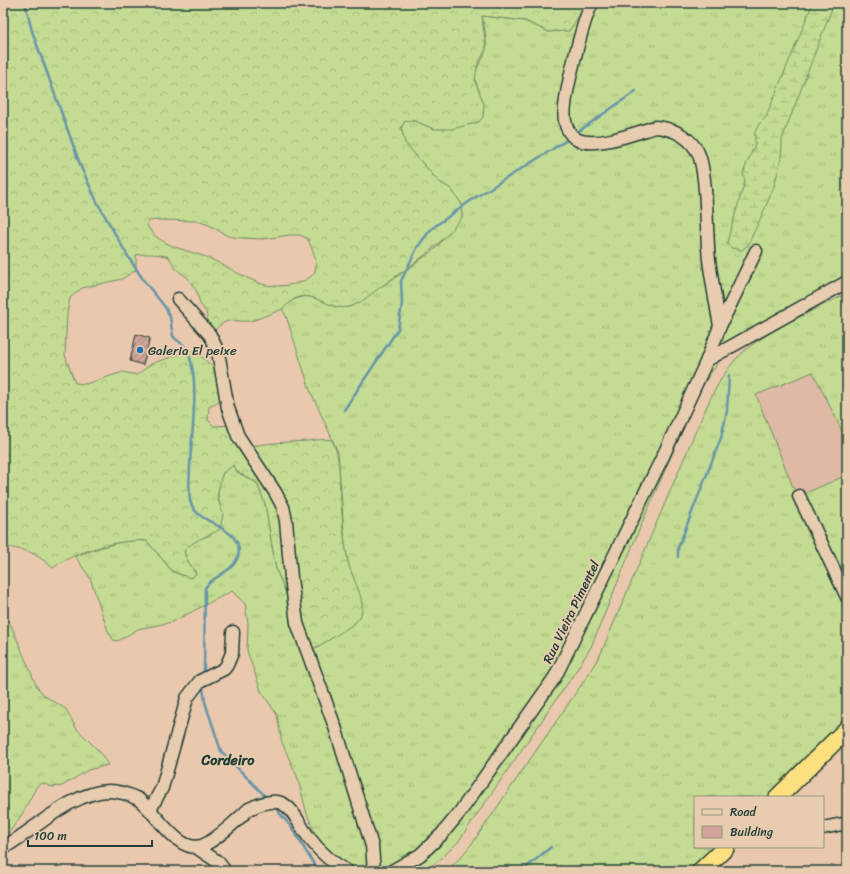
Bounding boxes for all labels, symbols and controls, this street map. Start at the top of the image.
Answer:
place label: Galeria El peixe [148,339,237,362]
marker: Galeria El peixe [135,345,145,355]
street label: Rua Vieira Pimentel [536,556,606,668]
district label: Cordeiro [201,748,255,773]
legend [694,796,824,848]
text: Road [730,801,757,823]
text: Building [730,821,773,843]
scale bar [28,822,152,848]
text: 100 m [34,825,67,847]

